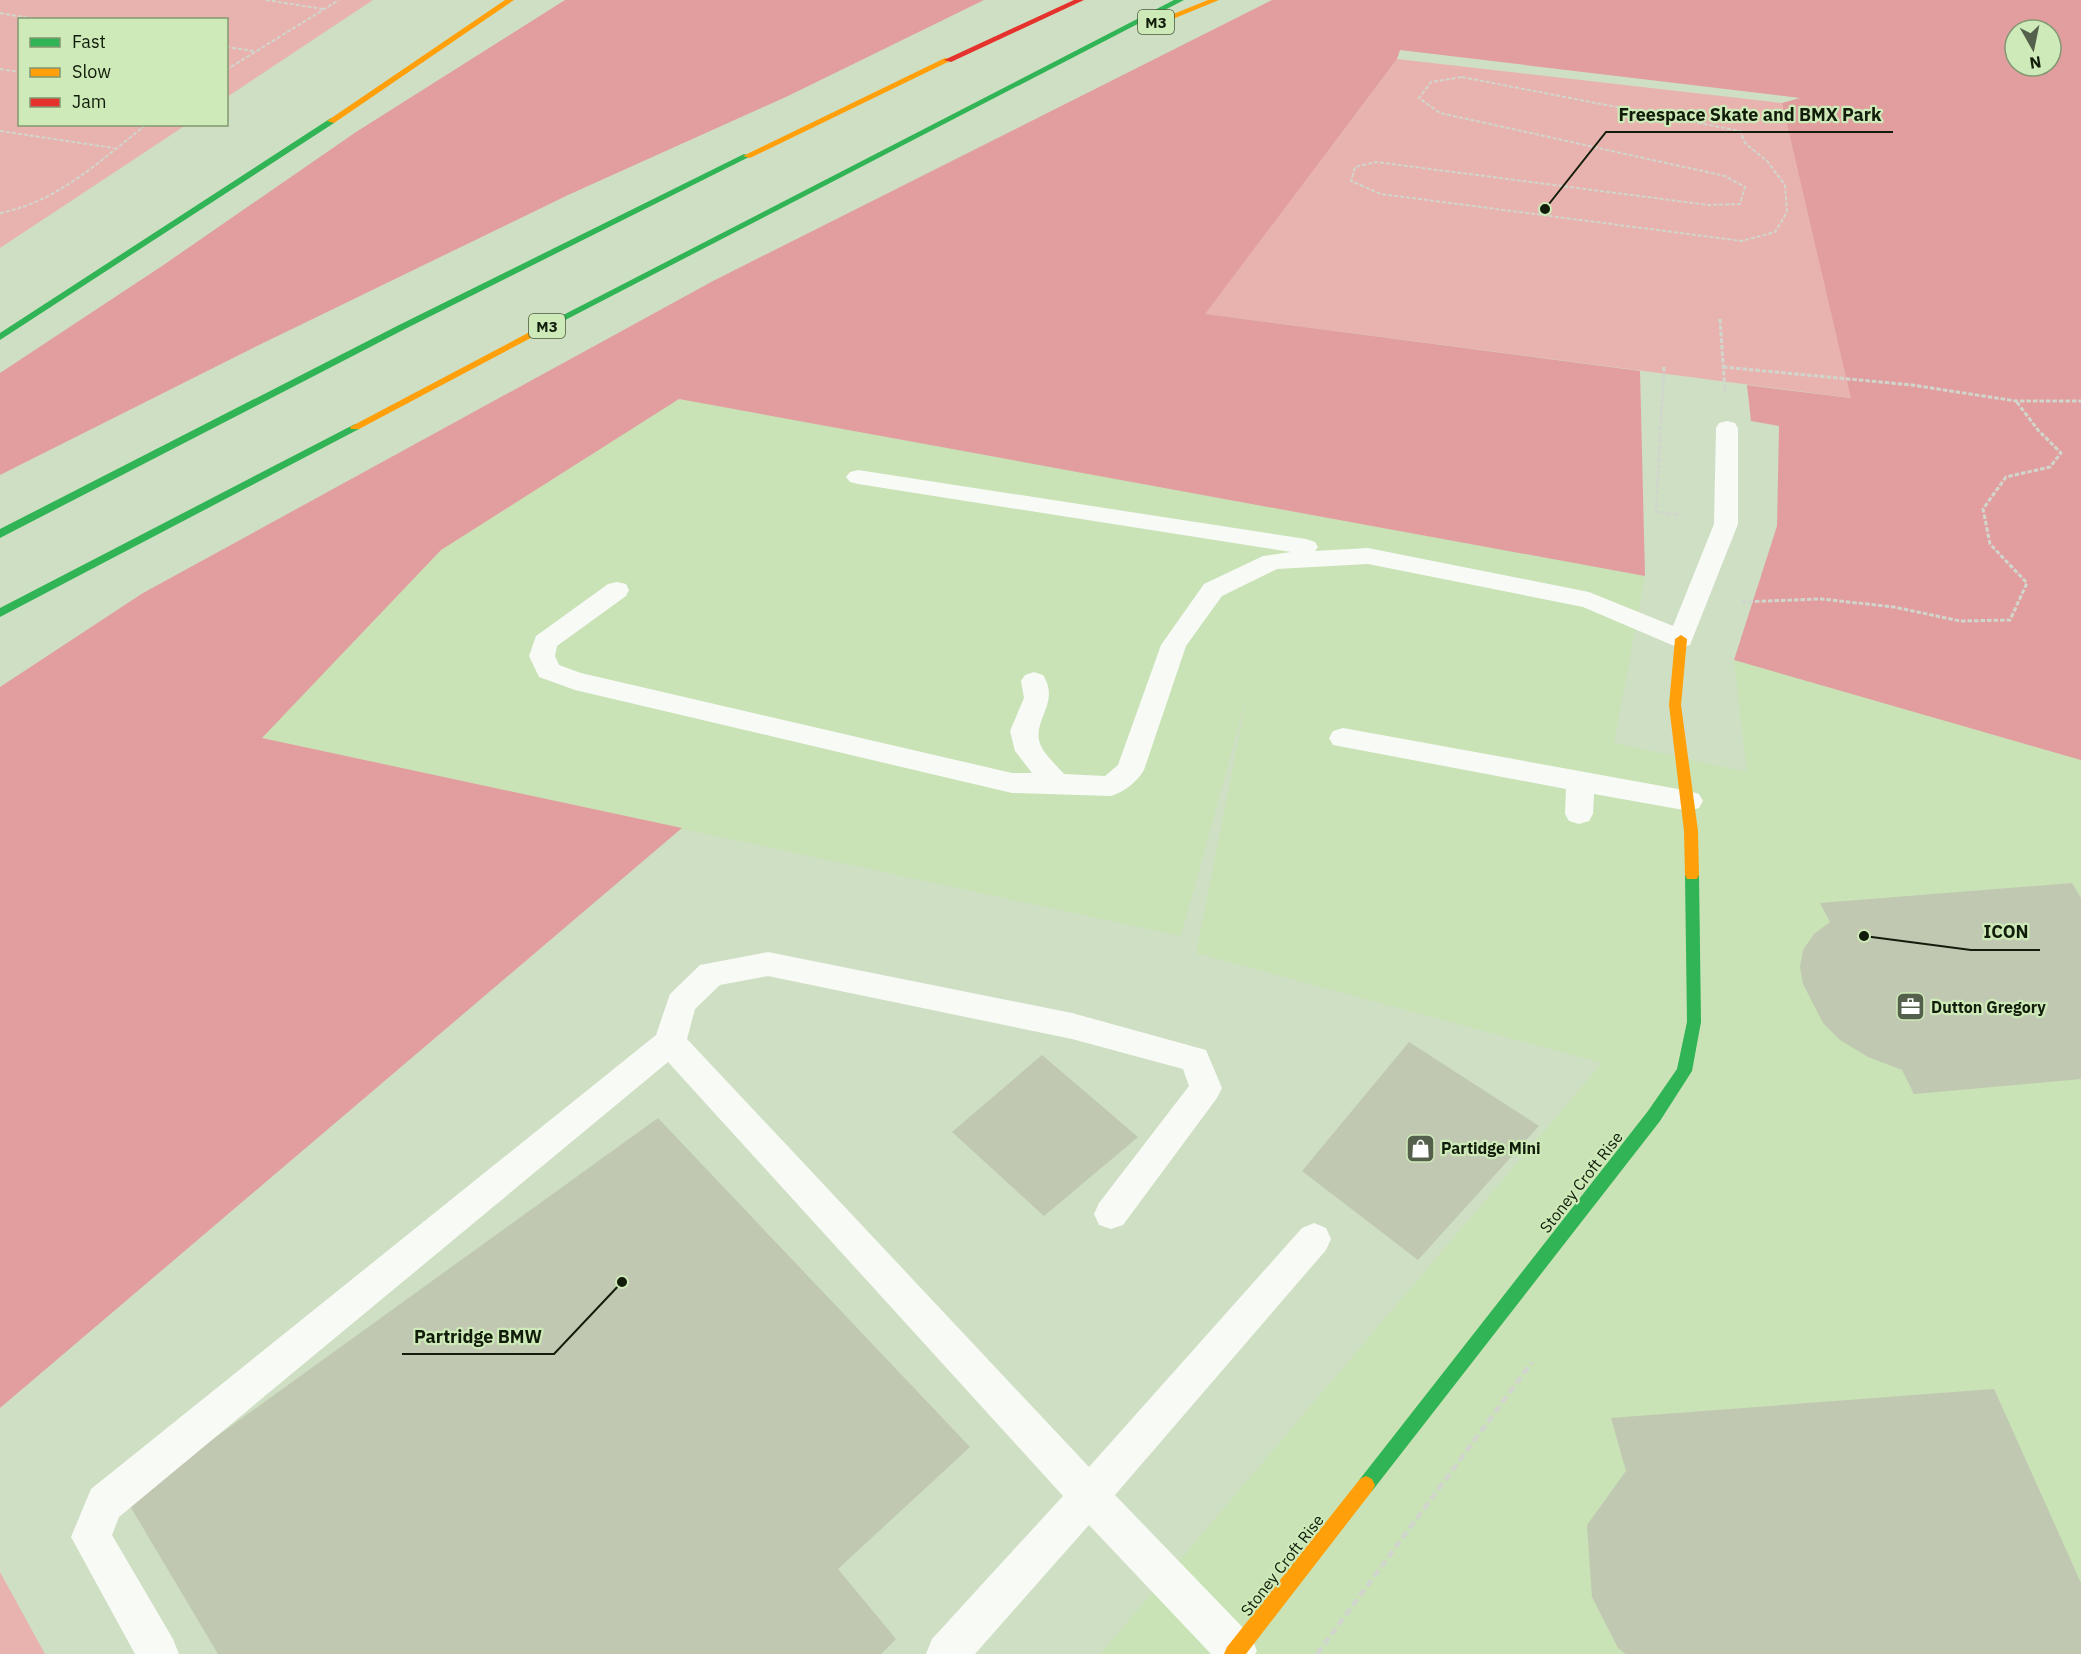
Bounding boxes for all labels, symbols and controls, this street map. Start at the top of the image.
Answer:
road number: M3 [1138,10,1174,34]
legend [18,18,228,126]
north arrow [2003,18,2063,78]
text: Fast [72,30,106,53]
text: N [2028,52,2043,74]
text: Slow [72,60,111,83]
text: Jam [72,90,107,113]
callout: Freespace Skate and BMX Park [1606,96,1893,132]
text: Freespace Skate and BMX Park [1619,103,1882,126]
road number: M3 [529,314,565,338]
callout: ICON [1971,914,2040,950]
text: ICON [1983,920,2029,943]
office icon: Dutton Gregory [1894,991,1926,1023]
place label: Dutton Gregory [1931,997,2046,1017]
street label: Stoney Croft Rise [1535,1127,1627,1237]
shop icon: Partidge Mini [1404,1132,1436,1164]
place label: Partidge Mini [1441,1138,1541,1158]
callout: Partridge BMW [402,1318,554,1354]
text: Partridge BMW [414,1325,542,1348]
street label: Stoney Croft Rise [1236,1510,1328,1620]

